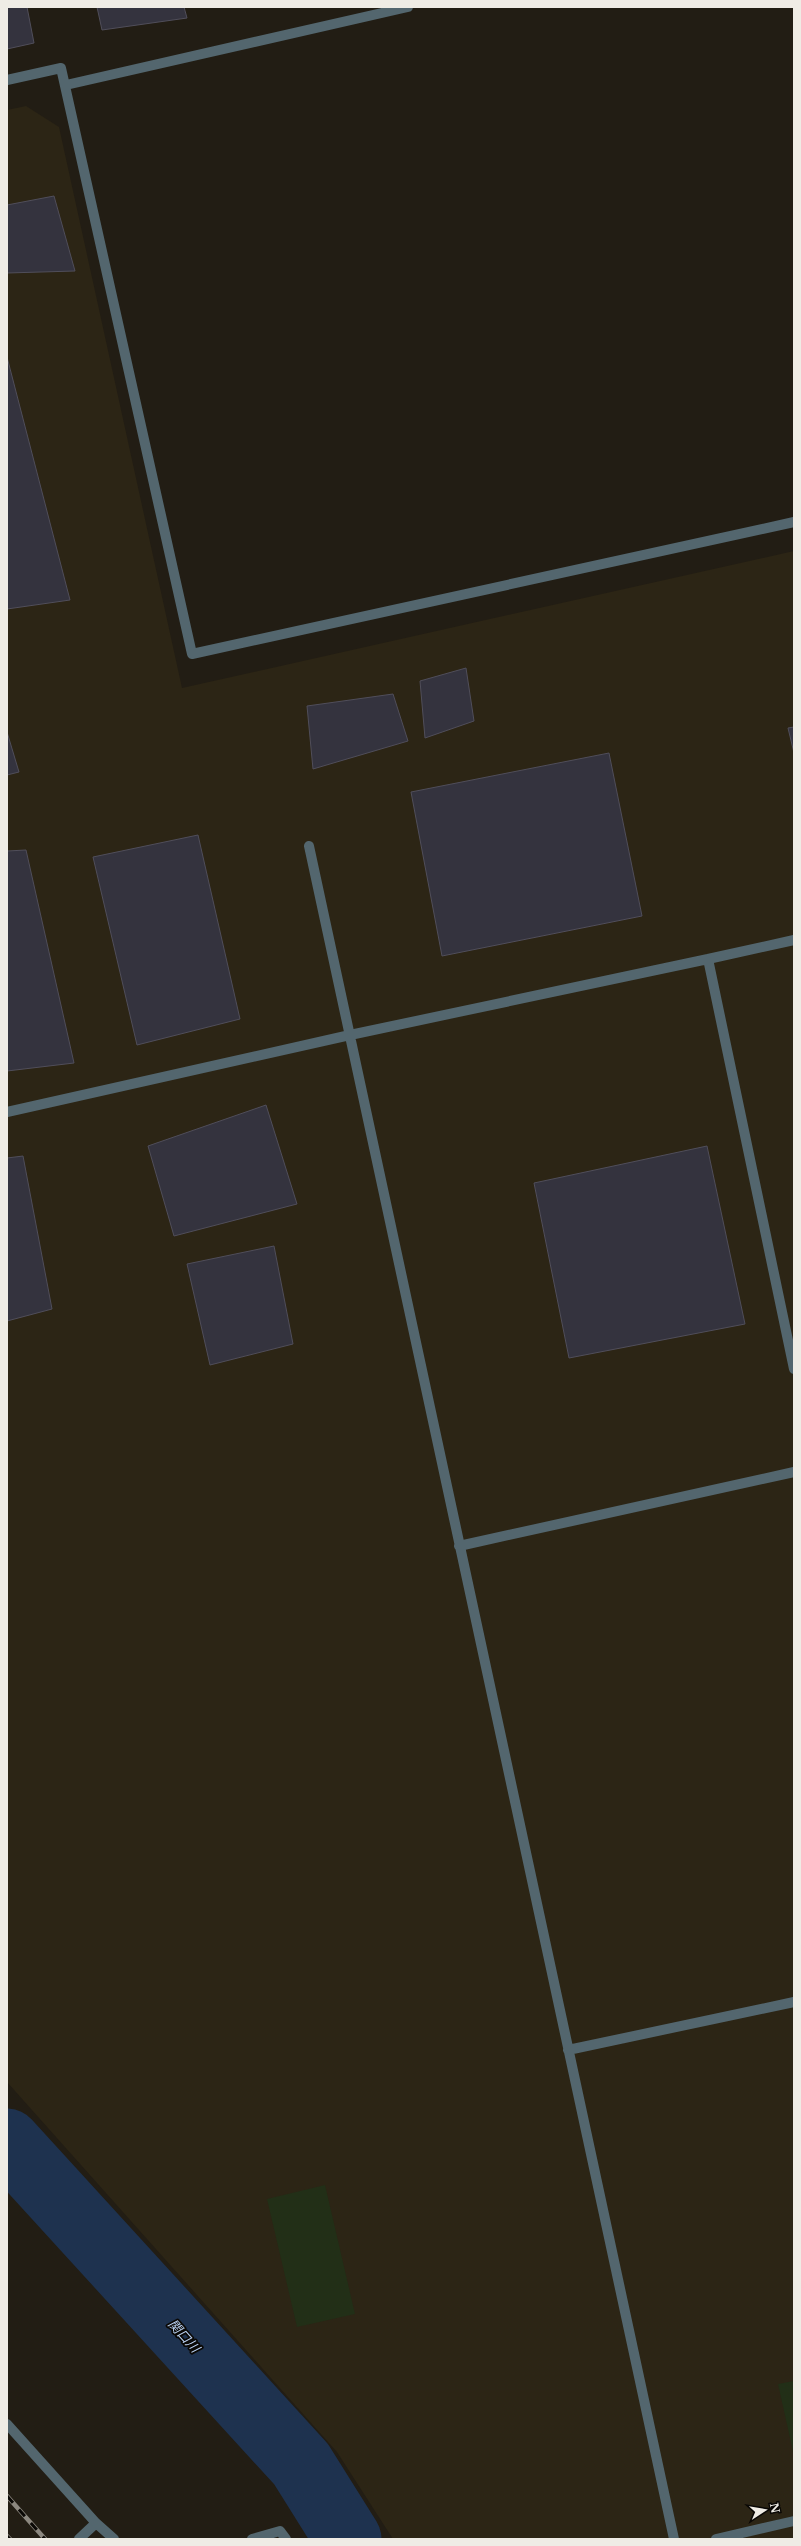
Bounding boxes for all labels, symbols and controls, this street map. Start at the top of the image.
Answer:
water label: 関口川 [165,2316,205,2358]
north arrow [745,2490,785,2530]
text: N [767,2501,783,2515]

